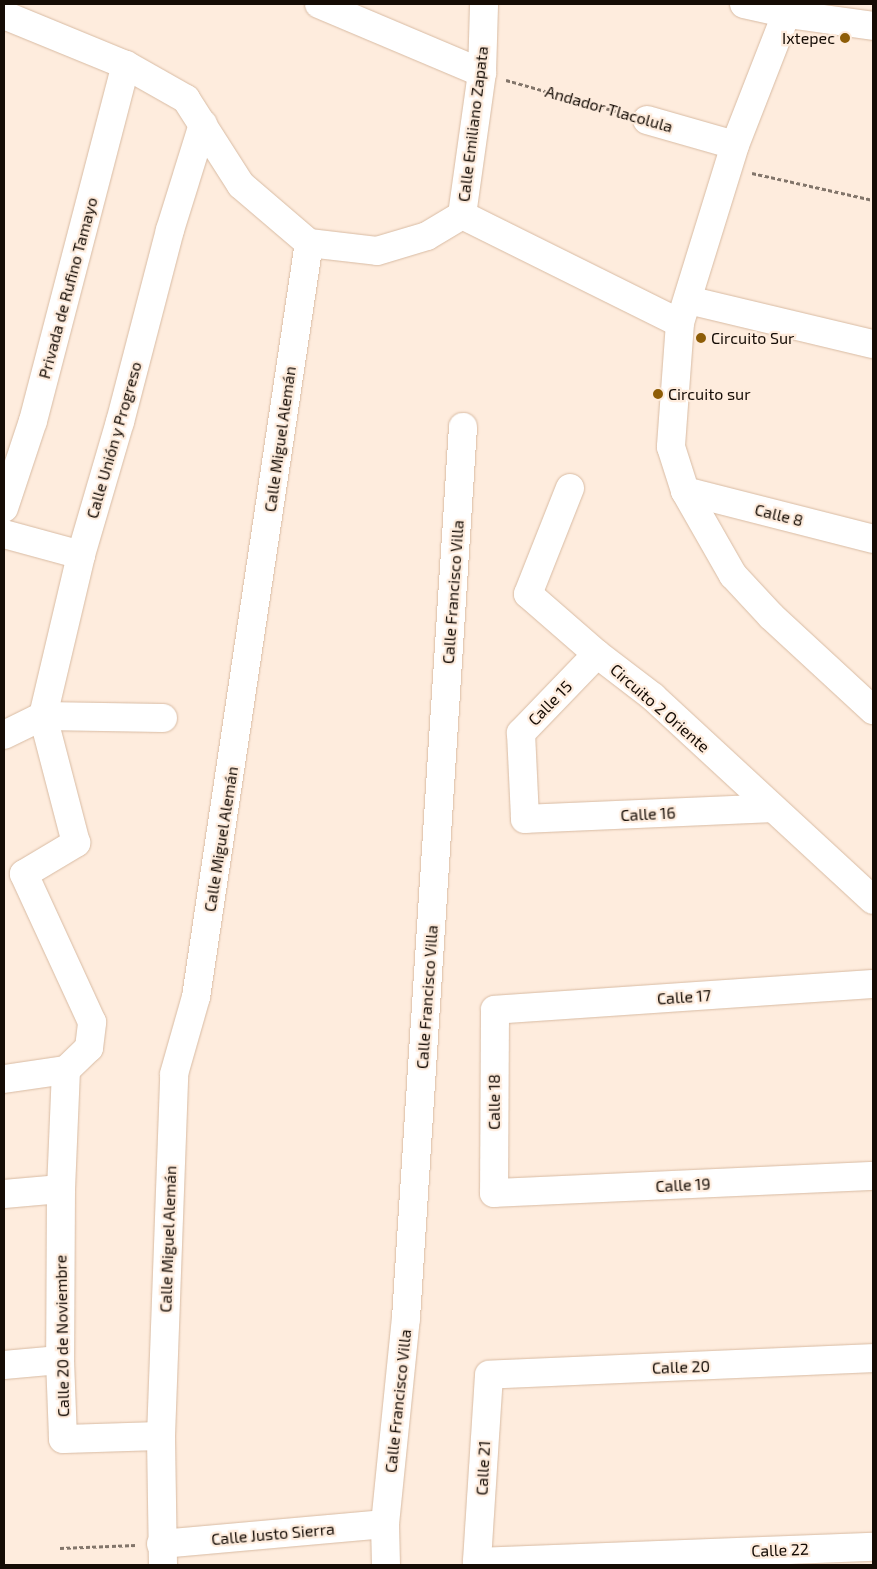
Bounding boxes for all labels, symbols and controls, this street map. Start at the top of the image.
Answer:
place label: Ixtepec [782,28,835,48]
marker: Ixtepec [839,32,851,44]
street label: Calle Emiliano Zapata [454,45,492,203]
street label: Andador Tlacolula [543,82,675,136]
street label: Privada de Rufino Tamayo [34,195,102,381]
place label: Circuito Sur [711,328,794,348]
marker: Circuito Sur [695,332,707,344]
street label: Calle Unión y Progreso [82,359,146,521]
street label: Calle Miguel Alemán [260,364,300,514]
place label: Circuito sur [668,384,751,404]
marker: Circuito sur [652,388,664,400]
street label: Calle 8 [753,500,805,530]
street label: Calle Francisco Villa [438,519,468,665]
street label: Circuito 2 Oriente [606,660,714,756]
street label: Calle 15 [524,677,576,729]
street label: Calle Miguel Alemán [200,764,242,914]
street label: Calle 16 [620,803,676,825]
street label: Calle Francisco Villa [412,924,442,1070]
street label: Calle 17 [656,986,712,1008]
street label: Calle 18 [484,1074,504,1130]
street label: Calle Miguel Alemán [156,1165,180,1313]
street label: Calle 19 [655,1174,711,1196]
street label: Calle 20 de Noviembre [51,1255,73,1417]
street label: Calle Francisco Villa [381,1328,415,1474]
street label: Calle 20 [652,1356,710,1378]
street label: Calle 21 [472,1440,494,1496]
street label: Calle Justo Sierra [210,1519,336,1549]
street label: Calle 22 [751,1539,809,1561]

